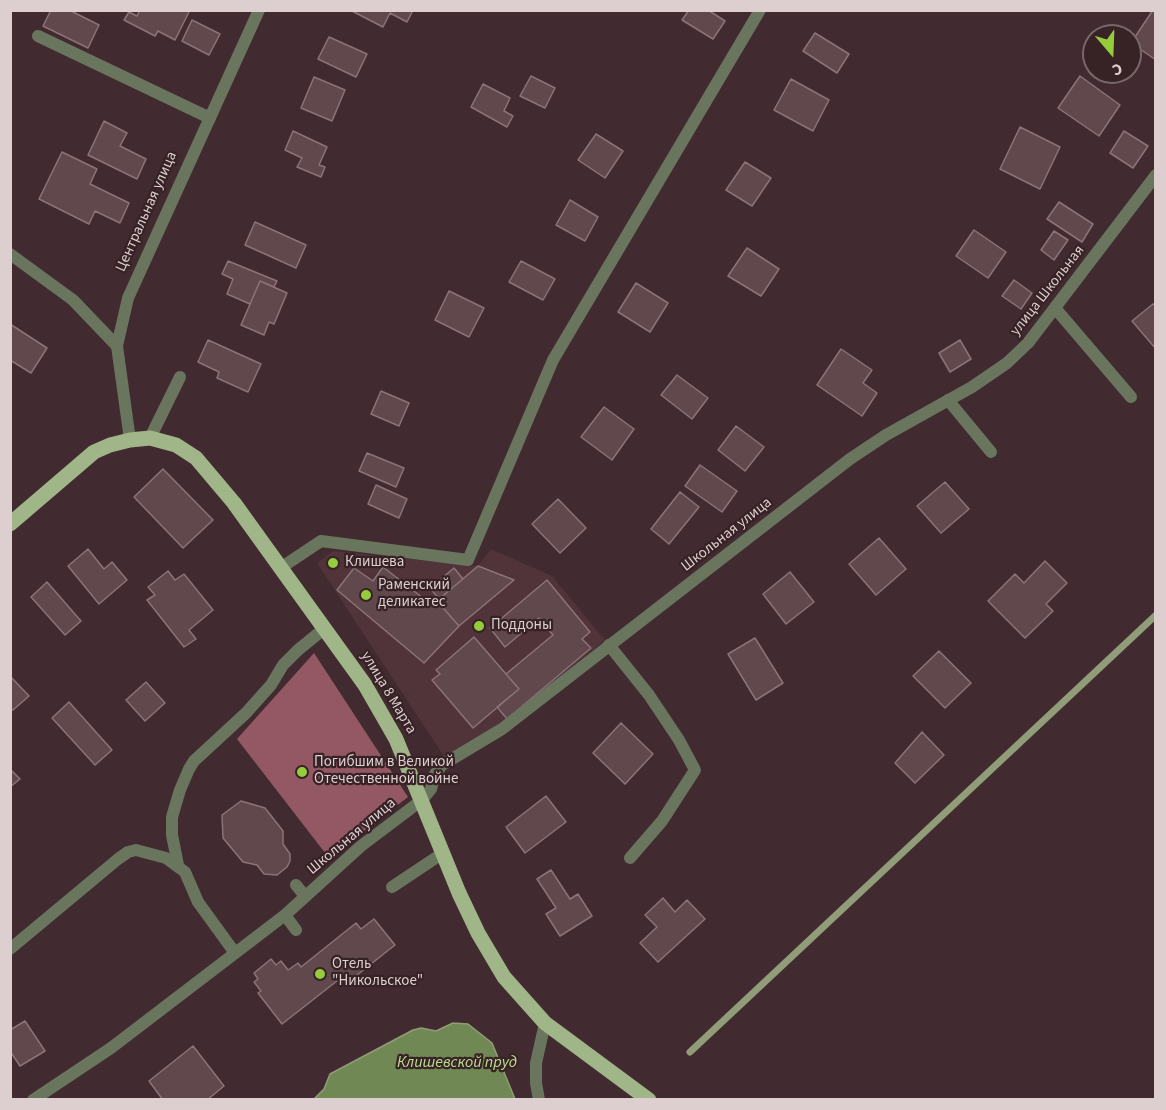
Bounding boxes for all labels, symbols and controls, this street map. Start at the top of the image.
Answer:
north arrow [1082,24,1142,84]
text: С [1109,57,1125,81]
street label: Центральная улица [112,149,182,275]
street label: улица Школьная [1007,242,1089,340]
street label: Школьная улица [678,494,776,576]
place label: Клишева [345,554,404,572]
marker: Клишева [326,556,340,570]
place label: Раменский деликатес [378,577,450,612]
marker: Раменский деликатес [359,588,373,602]
place label: Поддоны [491,617,552,635]
marker: Поддоны [472,619,486,633]
street label: улица 8 Марта [356,648,420,738]
place label: Погибшим в Великой Отечественной войне [314,754,458,789]
marker: Погибшим в Великой Отечественной войне [295,765,309,779]
street label: Школьная улица [304,795,400,879]
place label: Отель "Никольское" [332,956,423,991]
marker: Отель "Никольское" [313,967,327,981]
water label: Клишевской пруд [397,1053,517,1073]

